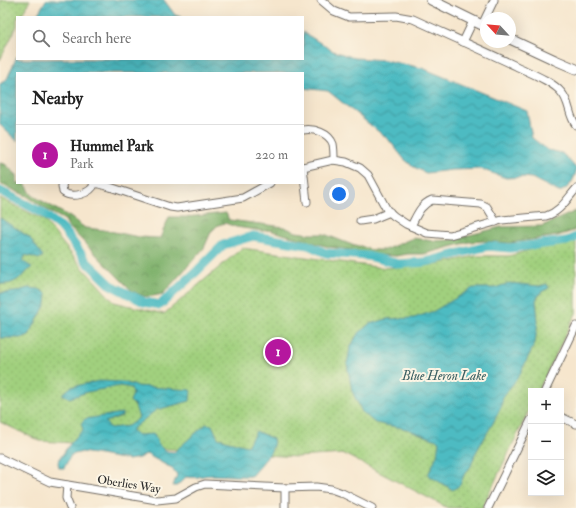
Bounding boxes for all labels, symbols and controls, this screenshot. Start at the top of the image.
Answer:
north arrow [480,12,516,48]
search box [16,16,304,60]
icon: search [30,27,52,49]
text: Search here [62,29,131,48]
text: Nearby [32,88,83,109]
text: Hummel Park [70,137,154,156]
text: 1 [43,147,47,163]
text: 220 m [255,147,288,163]
text: Park [70,156,94,172]
your location [329,184,349,204]
pin: 1 [265,337,291,367]
water label: Blue Heron Lake [401,368,487,384]
map controls [528,388,564,496]
button: + [528,388,564,424]
button: − [528,424,564,460]
button: layers [528,460,564,496]
street label: Oberlies Way [96,472,163,497]

